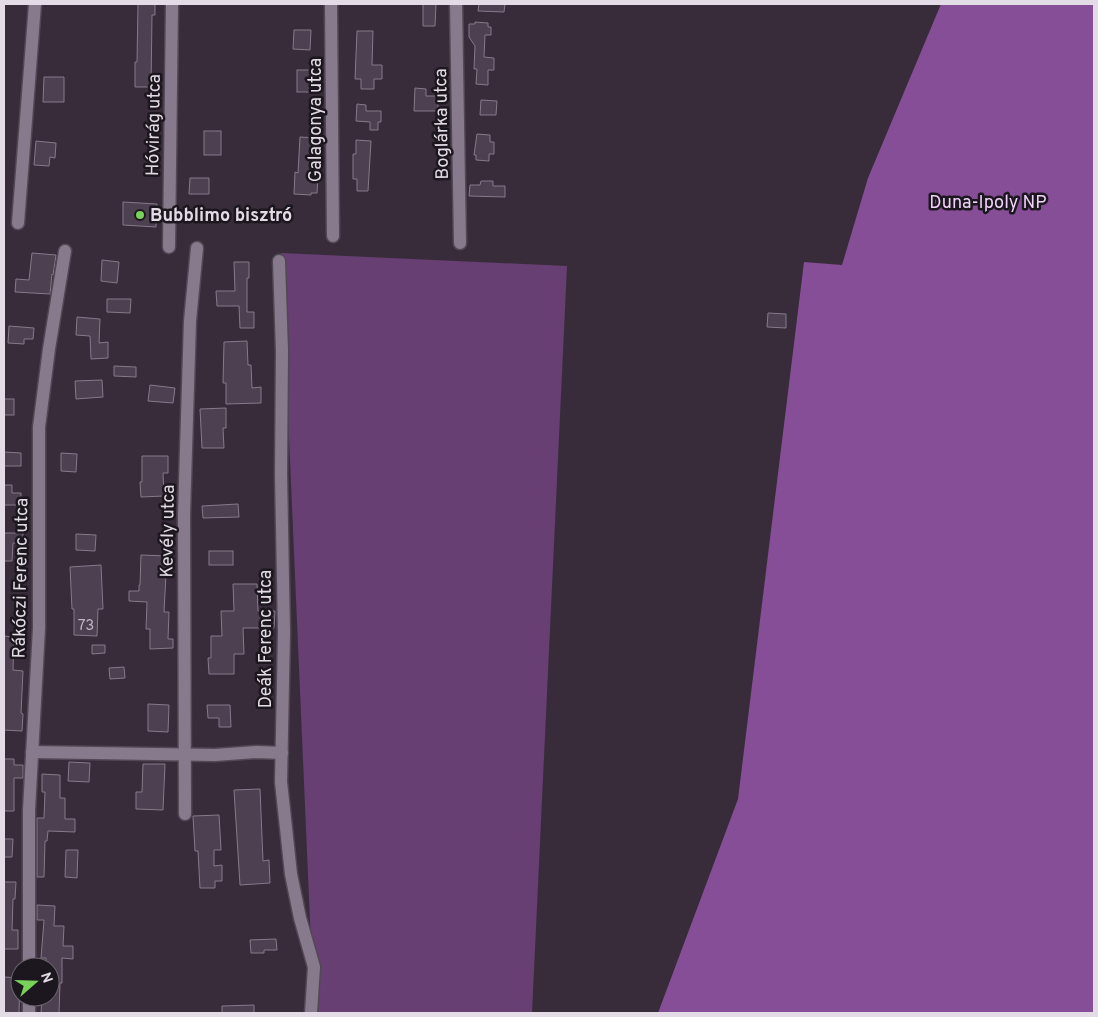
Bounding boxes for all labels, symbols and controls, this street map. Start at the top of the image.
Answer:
street label: Galagonya utca [305,58,328,182]
street label: Boglárka utca [430,68,455,180]
street label: Hóvirág utca [142,74,167,176]
park label: Duna-Ipoly NP [929,192,1047,215]
place label: Bubblimo bisztró [150,205,292,228]
marker: Bubblimo bisztró [134,209,146,221]
street label: Kevély utca [156,484,181,578]
street label: Rákóczi Ferenc utca [9,497,34,659]
street label: Deák Ferenc utca [255,570,278,708]
house number: 73 [78,617,94,636]
north arrow [10,957,60,1007]
text: N [36,970,56,986]

